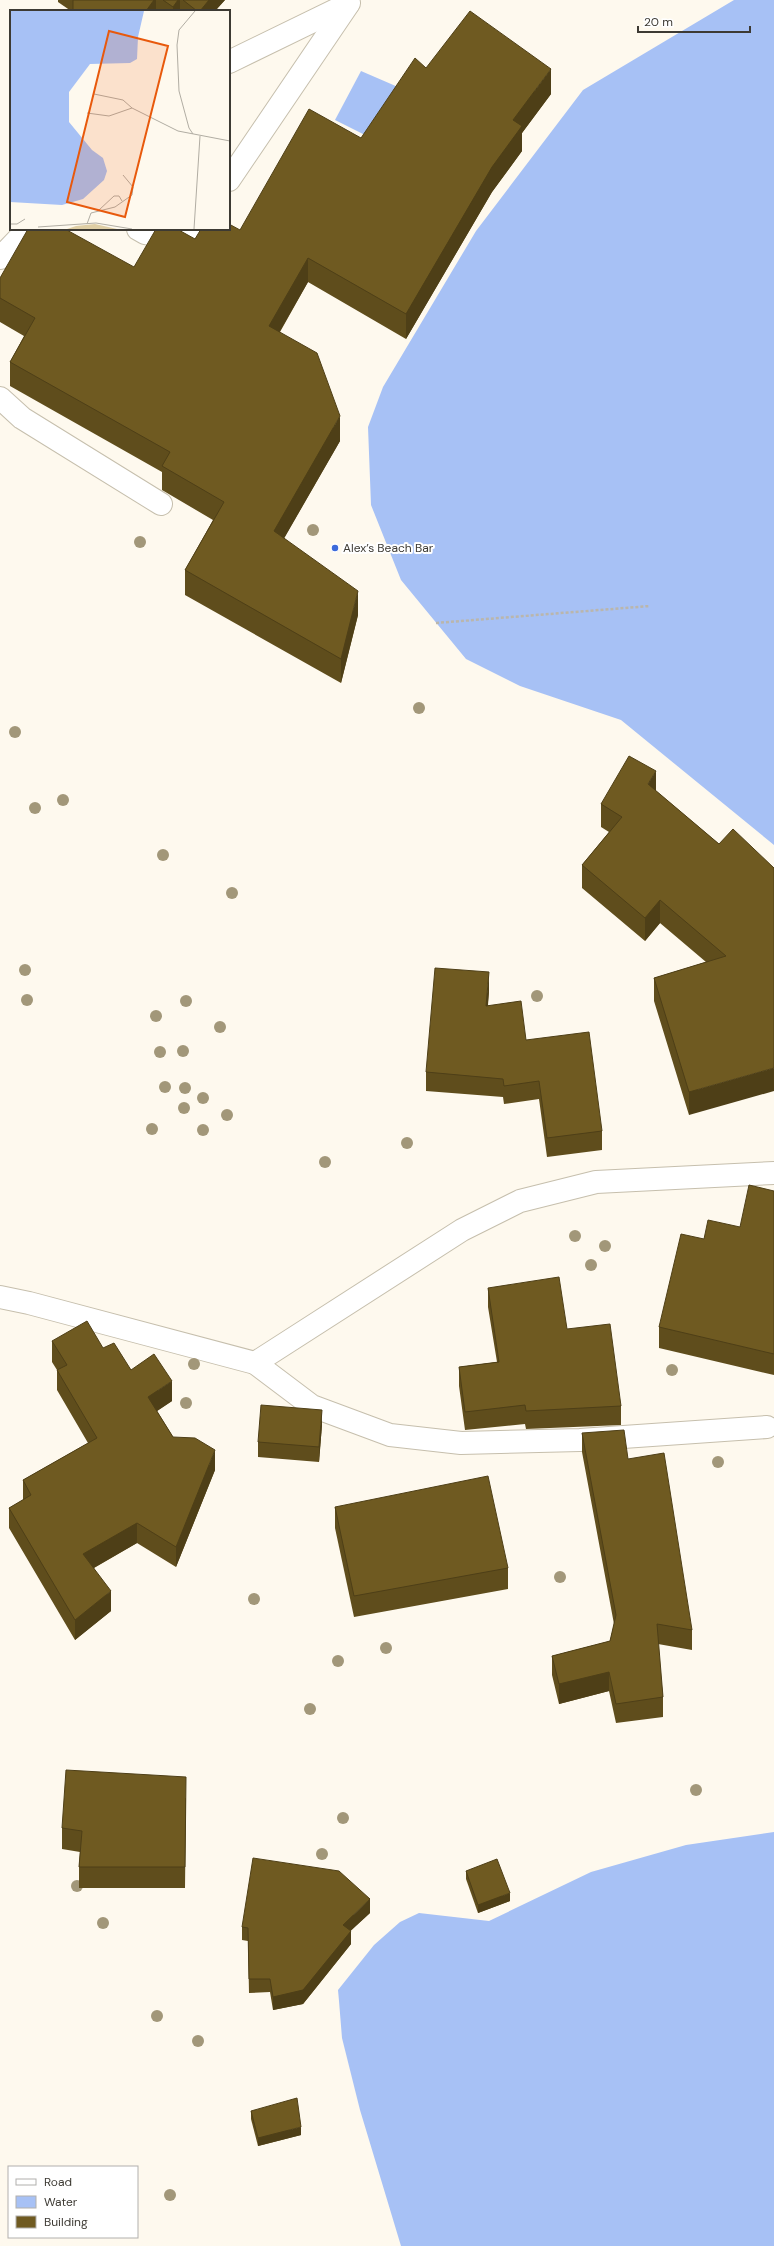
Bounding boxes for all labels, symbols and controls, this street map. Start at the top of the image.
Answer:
scale bar [638,8,750,34]
inset map [10,10,230,230]
text: 20 m [644,14,673,30]
place label: Alex’s Beach Bar [343,540,434,556]
marker: Alex’s Beach Bar [330,543,340,553]
legend [8,2166,138,2238]
text: Road [44,2174,72,2190]
text: Water [44,2194,78,2210]
text: Building [44,2214,88,2230]

